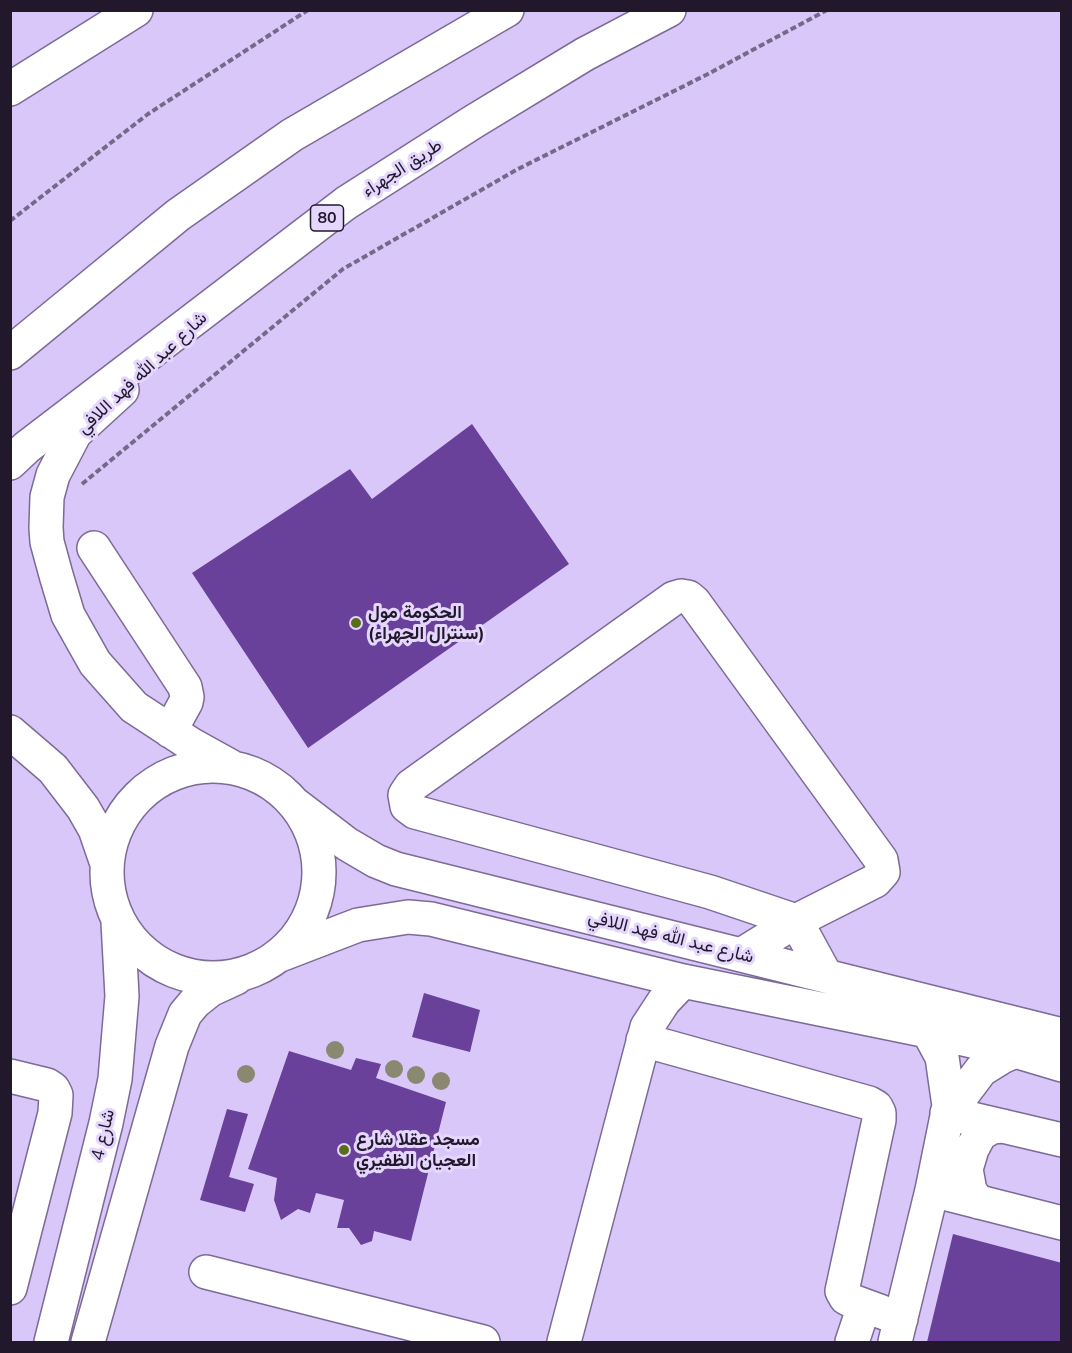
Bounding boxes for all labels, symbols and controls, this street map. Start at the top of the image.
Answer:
street label: طريق الجهراء [358,134,446,202]
road number: 80 [310,205,344,231]
street label: شارع عبد الله فهد اللافي [73,307,211,439]
place label: الحكومة مول (سنترال الجهراء) [368,602,485,644]
marker: الحكومة مول (سنترال الجهراء) [349,616,363,630]
street label: شارع عبد الله فهد اللافي [586,906,756,968]
street label: شارع 4 [87,1107,119,1163]
place label: مسجد عقلا شارع العجيان الظفيري [356,1129,480,1172]
marker: مسجد عقلا شارع العجيان الظفيري [337,1143,351,1157]

